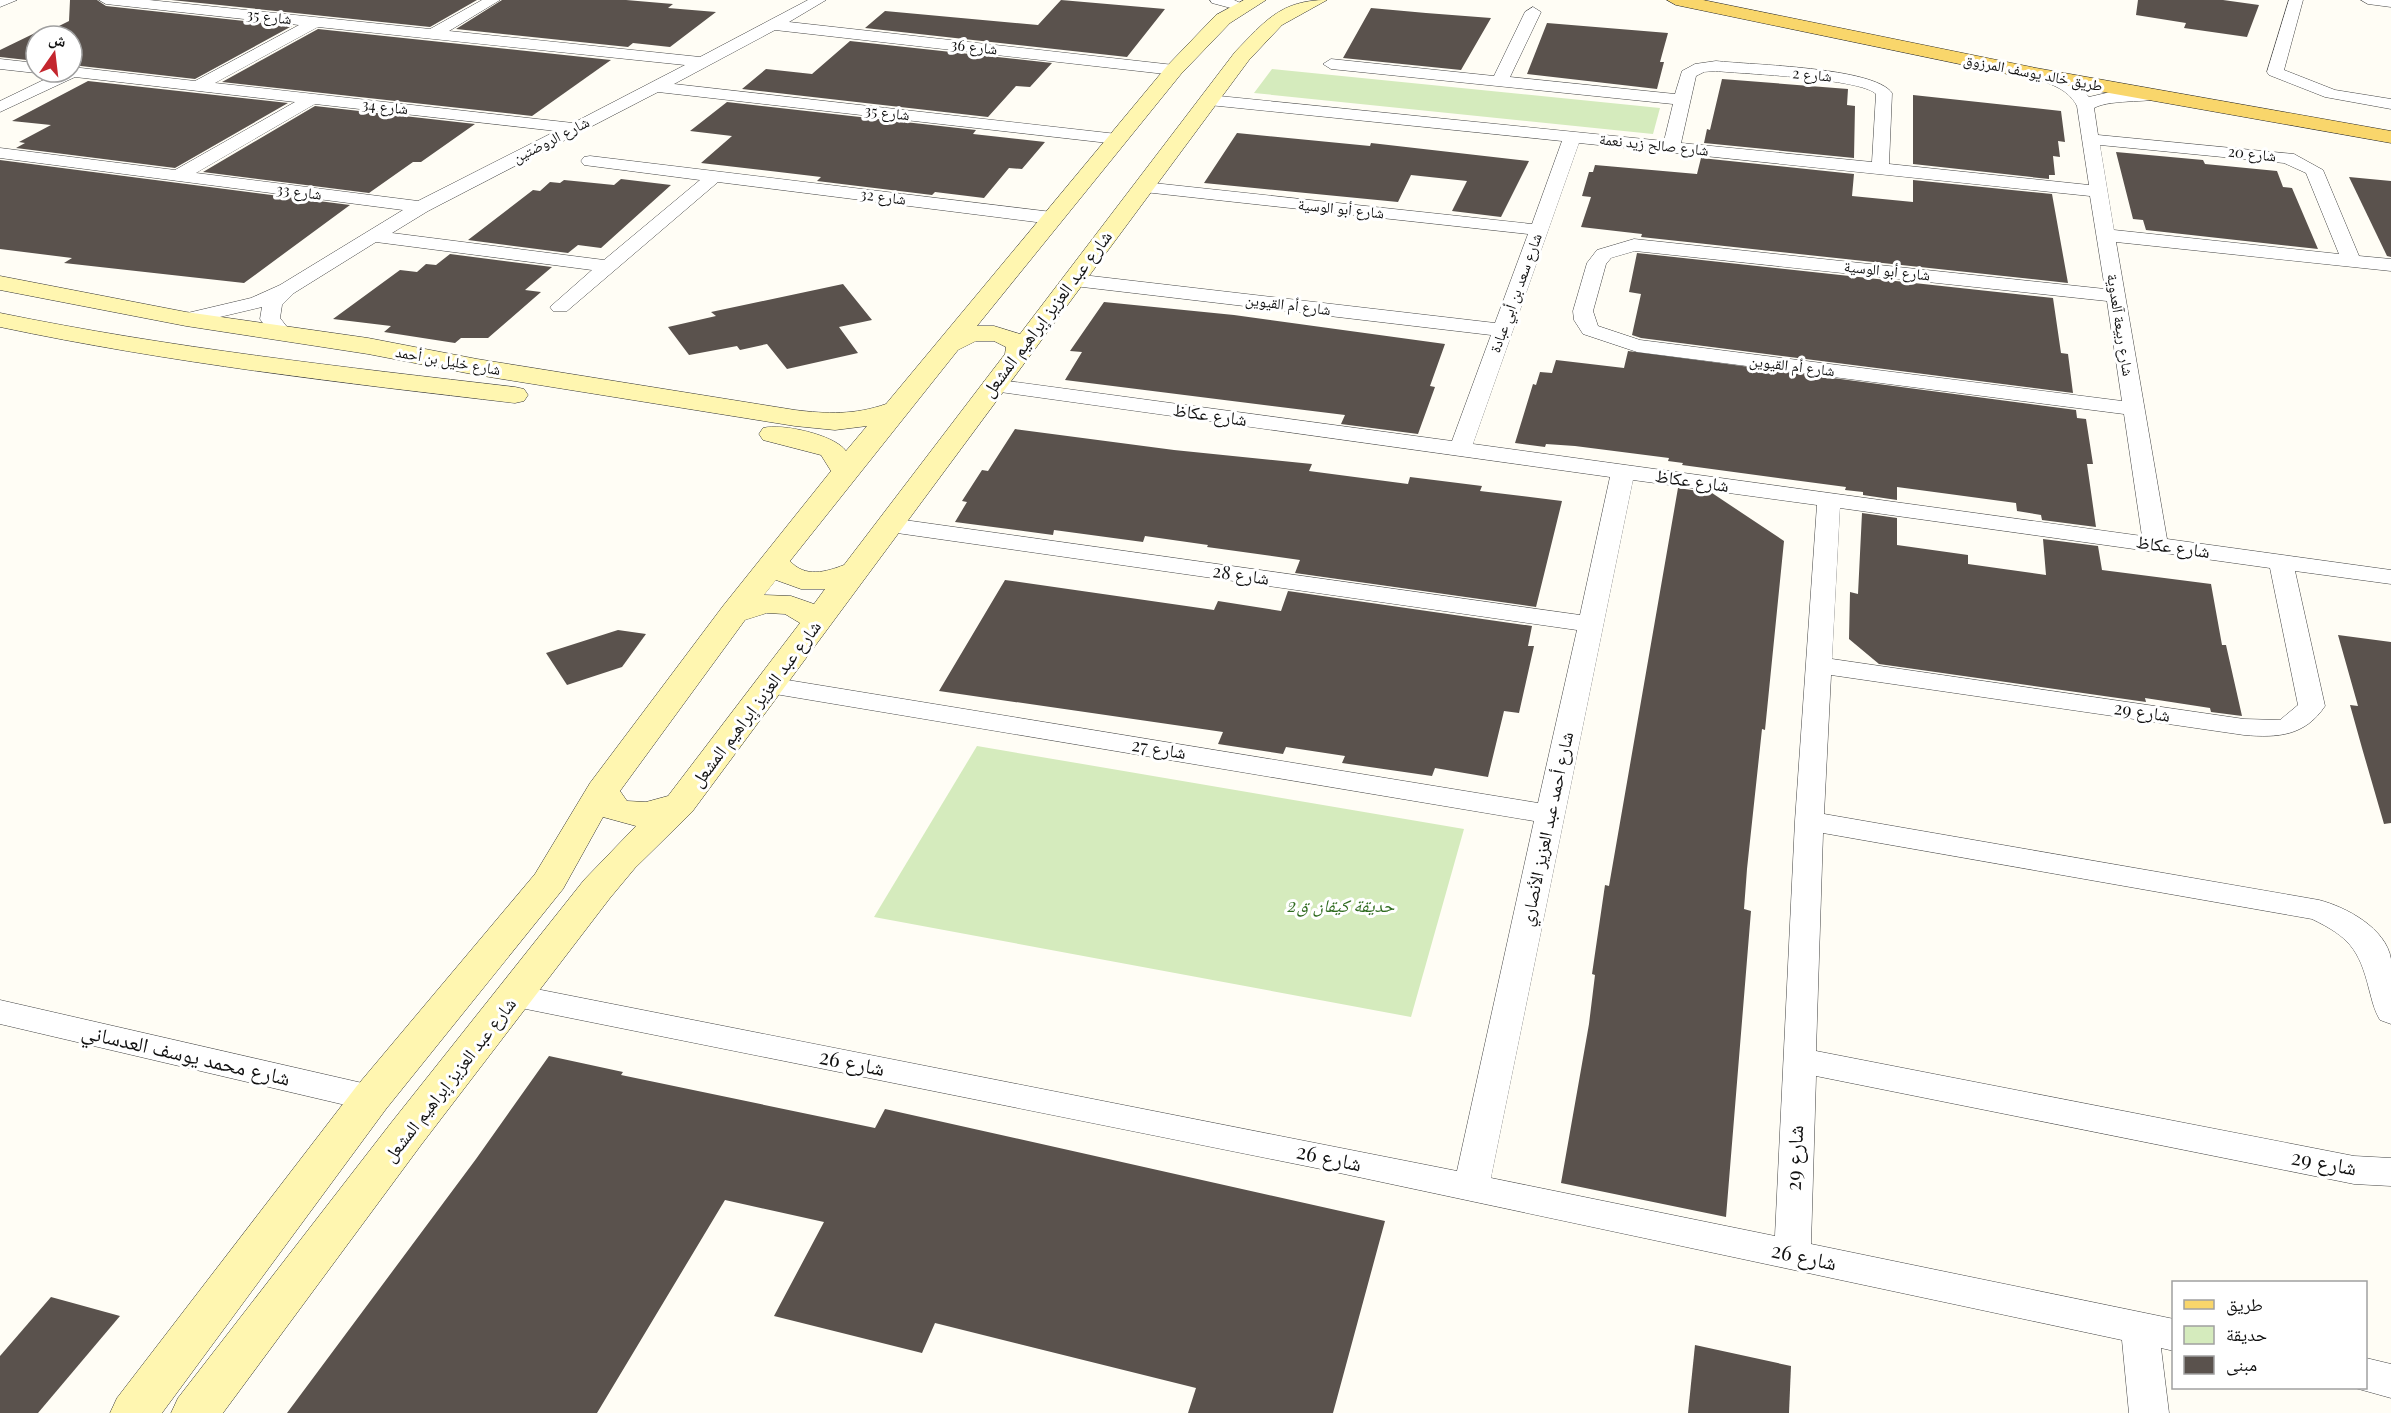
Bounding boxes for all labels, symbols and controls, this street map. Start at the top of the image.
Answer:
street label: شارع 35 [245,4,293,29]
north arrow [24,24,84,84]
text: ش [47,27,69,51]
street label: شارع 36 [950,34,999,59]
street label: طريق خالد يوسف المرزوق [1962,49,2105,96]
street label: شارع 2 [1791,62,1833,87]
street label: شارع 34 [361,94,409,119]
street label: شارع 35 [863,100,911,125]
street label: شارع الروضتين [509,111,593,168]
street label: شارع صالح زيد نعمة [1598,128,1710,161]
street label: شارع 20 [2227,141,2277,166]
street label: شارع 33 [275,178,323,205]
street label: شارع 32 [859,183,907,210]
street label: شارع أبو الوسية [1297,194,1385,223]
street label: شارع عبد العزيز إبراهيم المشعل [976,225,1118,402]
street label: شارع سعد بن أبي عبادة [1484,230,1549,356]
street label: شارع أبو الوسية [1843,256,1931,285]
street label: شارع ربيعة آلعدوية [2102,272,2139,378]
street label: شارع أم القيوين [1244,289,1332,320]
street label: شارع خليل بن أحمد [394,341,502,380]
street label: شارع أم القيوين [1748,350,1836,381]
street label: شارع عكاظ [1172,397,1249,431]
street label: شارع عكاظ [1654,463,1731,497]
street label: شارع عكاظ [2135,529,2212,563]
street label: شارع 28 [1211,558,1271,590]
street label: شارع عبد العزيز إبراهيم المشعل [685,615,827,792]
street label: شارع 29 [2112,695,2172,727]
street label: شارع أحمد عبد العزيز الأنصاري [1514,729,1582,929]
street label: شارع 27 [1130,732,1188,764]
park label: حديقة كيقان ق2 [1286,893,1395,917]
street label: شارع عبد العزيز إبراهيم المشعل [377,992,522,1167]
street label: شارع محمد يوسف العدساني [78,1015,293,1095]
street label: شارع 26 [817,1041,887,1082]
street label: شارع 29 [1778,1125,1809,1191]
street label: شارع 26 [1294,1135,1365,1178]
street label: شارع 29 [2289,1142,2359,1182]
street label: شارع 26 [1769,1234,1840,1277]
legend [2172,1281,2367,1389]
text: طريق [2226,1292,2263,1316]
text: حديقة [2226,1322,2267,1346]
text: مبنى [2226,1352,2257,1376]

